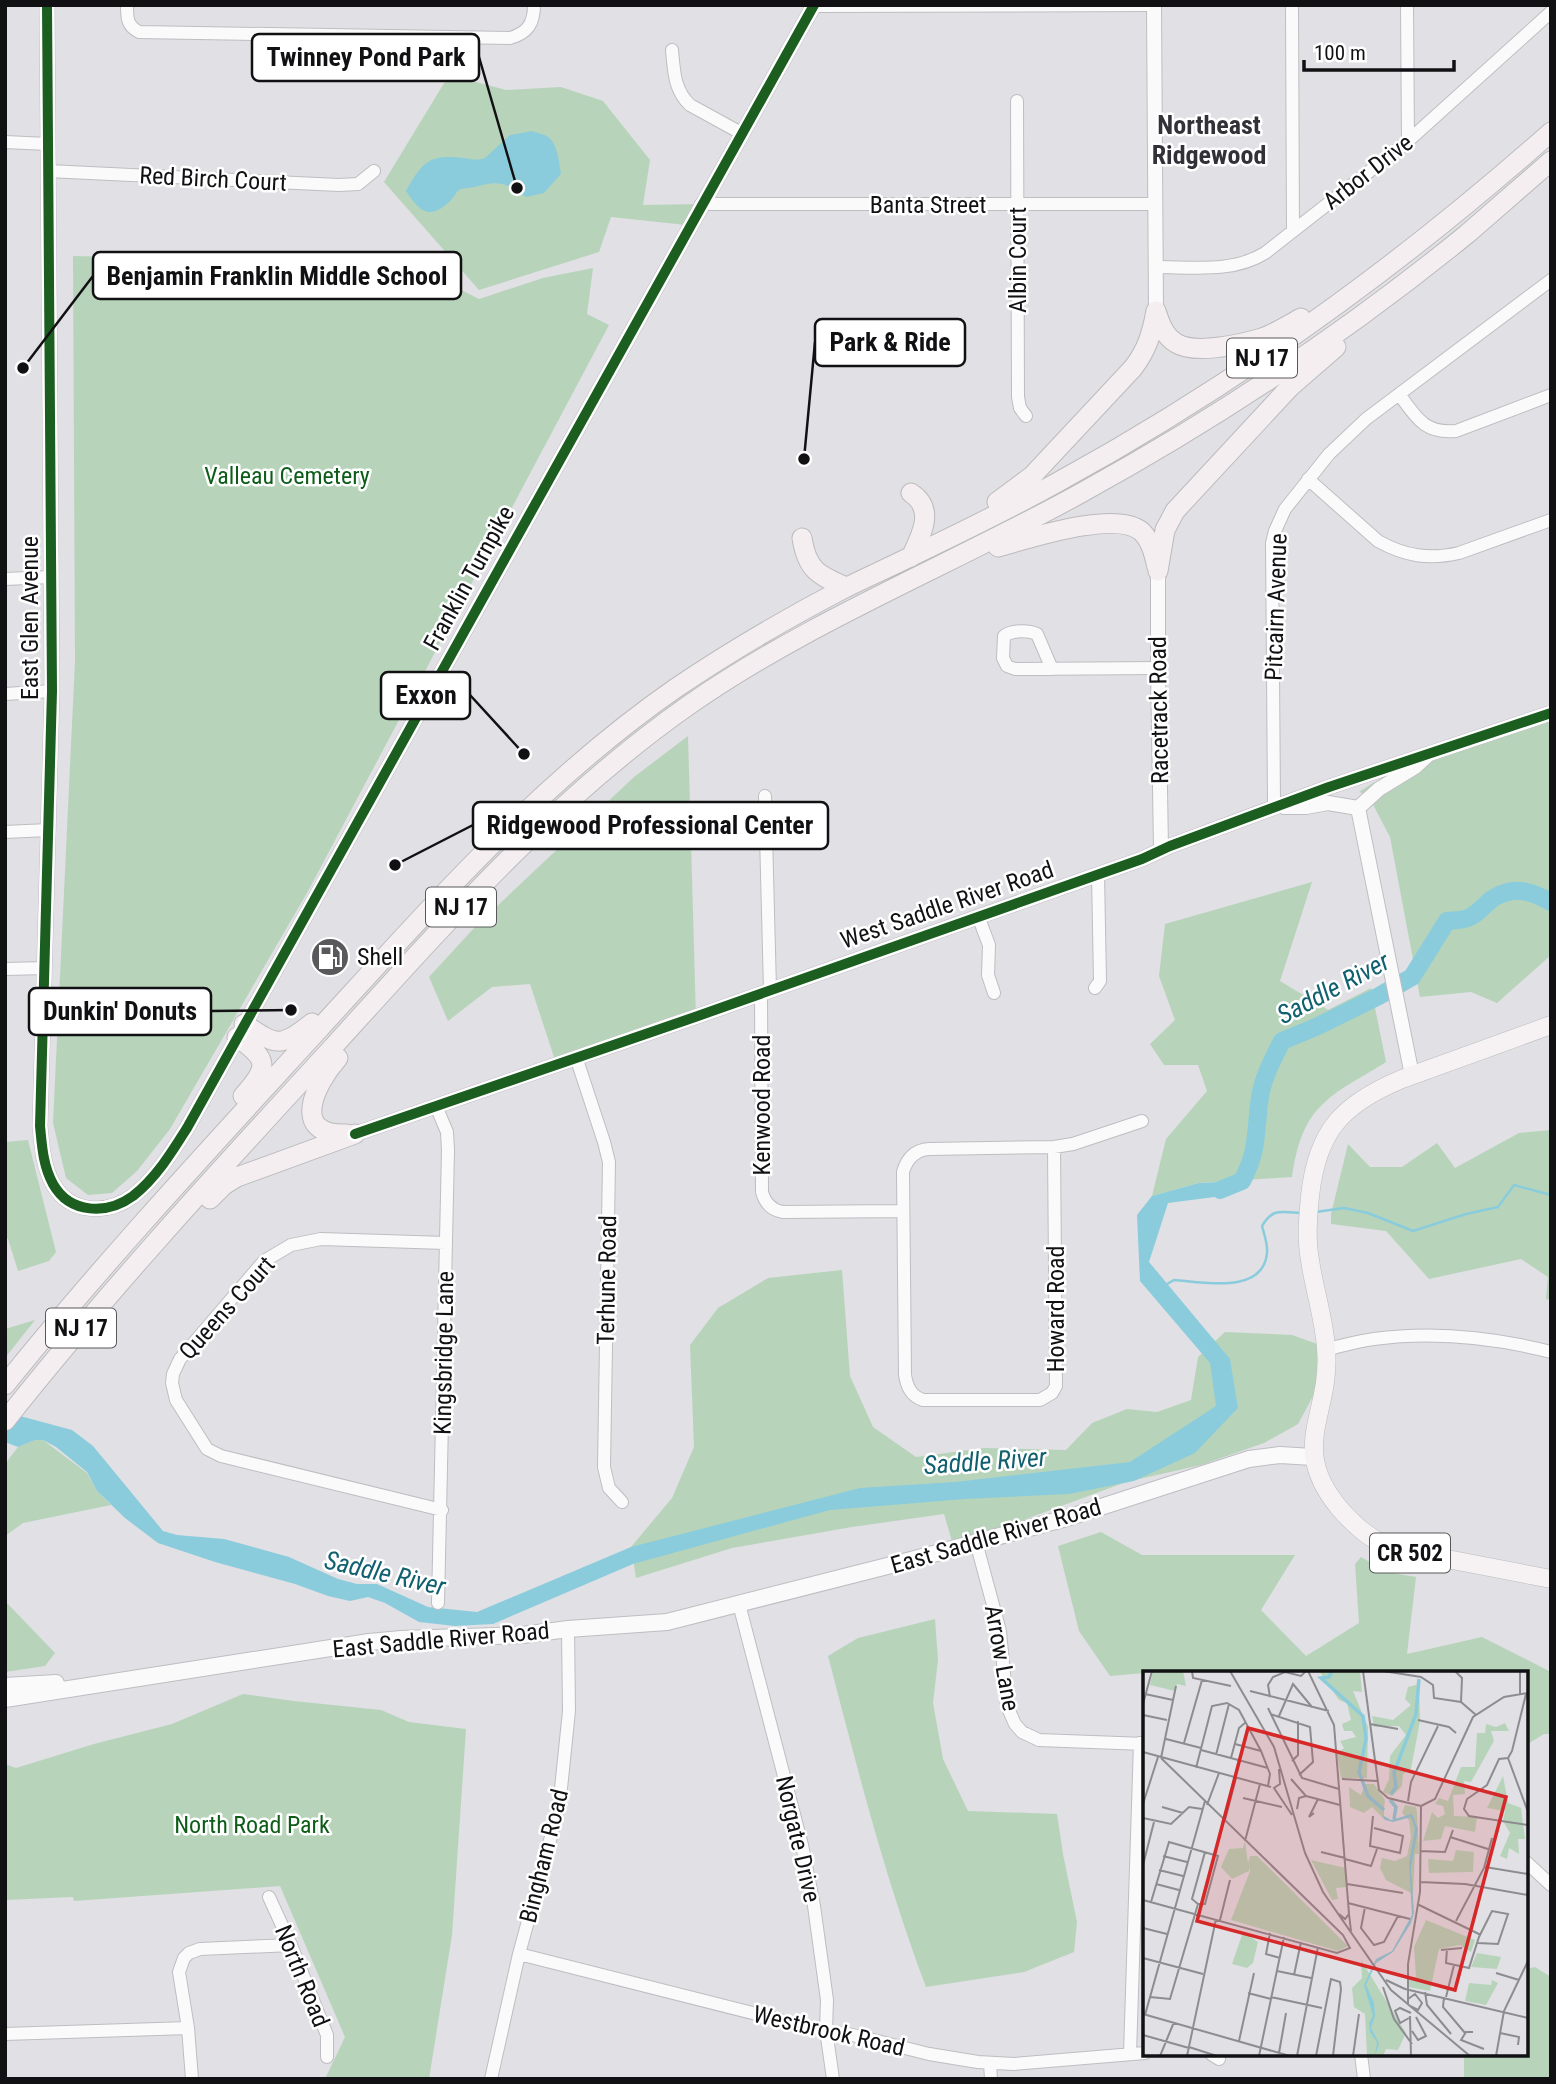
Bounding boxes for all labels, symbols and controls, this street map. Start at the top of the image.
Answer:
scale bar [1304,28,1454,72]
callout: Twinney Pond Park [252,34,479,81]
text: 100 m [1314,41,1366,65]
text: Twinney Pond Park [266,42,466,72]
district label: Northeast Ridgewood [1152,110,1266,170]
street label: Arbor Drive [1318,128,1418,216]
street label: Red Birch Court [139,161,287,197]
street label: Banta Street [870,191,986,219]
street label: Albin Court [1004,207,1032,313]
callout: Benjamin Franklin Middle School [93,252,461,299]
text: Benjamin Franklin Middle School [107,261,447,291]
callout: Park & Ride [815,319,965,366]
text: Park & Ride [829,327,951,357]
road number: NJ 17 [1227,338,1297,378]
park label: Valleau Cemetery [204,462,370,490]
street label: Franklin Turnpike [418,501,520,655]
street label: Pitcairn Avenue [1259,533,1293,681]
street label: East Glen Avenue [16,536,44,700]
street label: Racetrack Road [1144,636,1174,784]
callout: Exxon [381,672,470,719]
text: Exxon [395,680,457,710]
callout: Ridgewood Professional Center [473,802,828,849]
text: Ridgewood Professional Center [487,810,814,840]
street label: West Saddle River Road [837,855,1057,955]
road number: NJ 17 [426,888,496,926]
fuel station icon: Shell [309,936,351,978]
place label: Shell [357,943,403,971]
water label: Saddle River [1272,945,1396,1030]
callout: Dunkin' Donuts [29,988,211,1035]
text: Dunkin' Donuts [43,996,197,1026]
street label: Kenwood Road [748,1035,776,1175]
street label: Terhune Road [592,1215,622,1345]
street label: Howard Road [1042,1246,1070,1372]
street label: Queens Court [173,1251,281,1365]
street label: Kingsbridge Lane [429,1271,459,1435]
road number: NJ 17 [46,1308,116,1348]
water label: Saddle River [923,1442,1049,1480]
street label: East Saddle River Road [888,1493,1104,1579]
road number: CR 502 [1370,1534,1450,1572]
water label: Saddle River [322,1545,450,1602]
street label: Arrow Lane [979,1603,1025,1713]
street label: East Saddle River Road [331,1617,551,1663]
inset map [1143,1671,1528,2056]
street label: Norgate Drive [770,1773,826,1905]
street label: Bingham Road [514,1786,574,1926]
park label: North Road Park [174,1811,330,1839]
street label: North Road [269,1921,335,2031]
street label: Westbrook Road [750,2000,908,2062]

